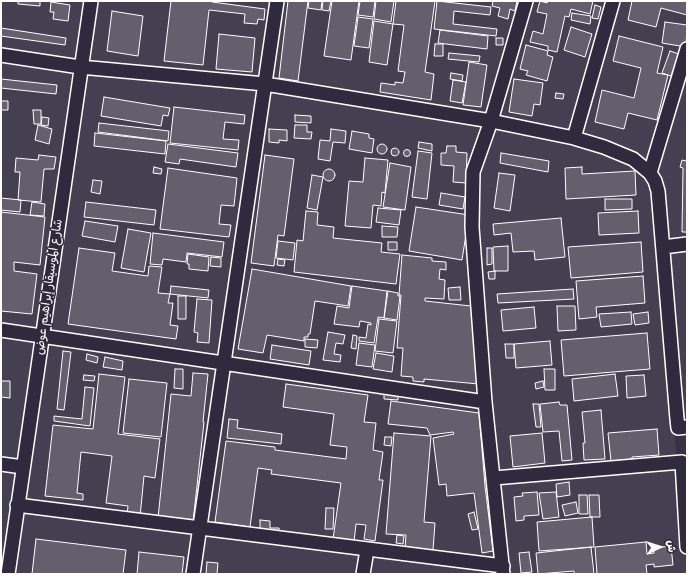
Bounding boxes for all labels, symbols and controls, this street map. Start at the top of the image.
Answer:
street label: شارع الموسيقار إبراهيم عوض [32,218,66,356]
north arrow [640,527,680,567]
text: ش [665,540,679,553]

